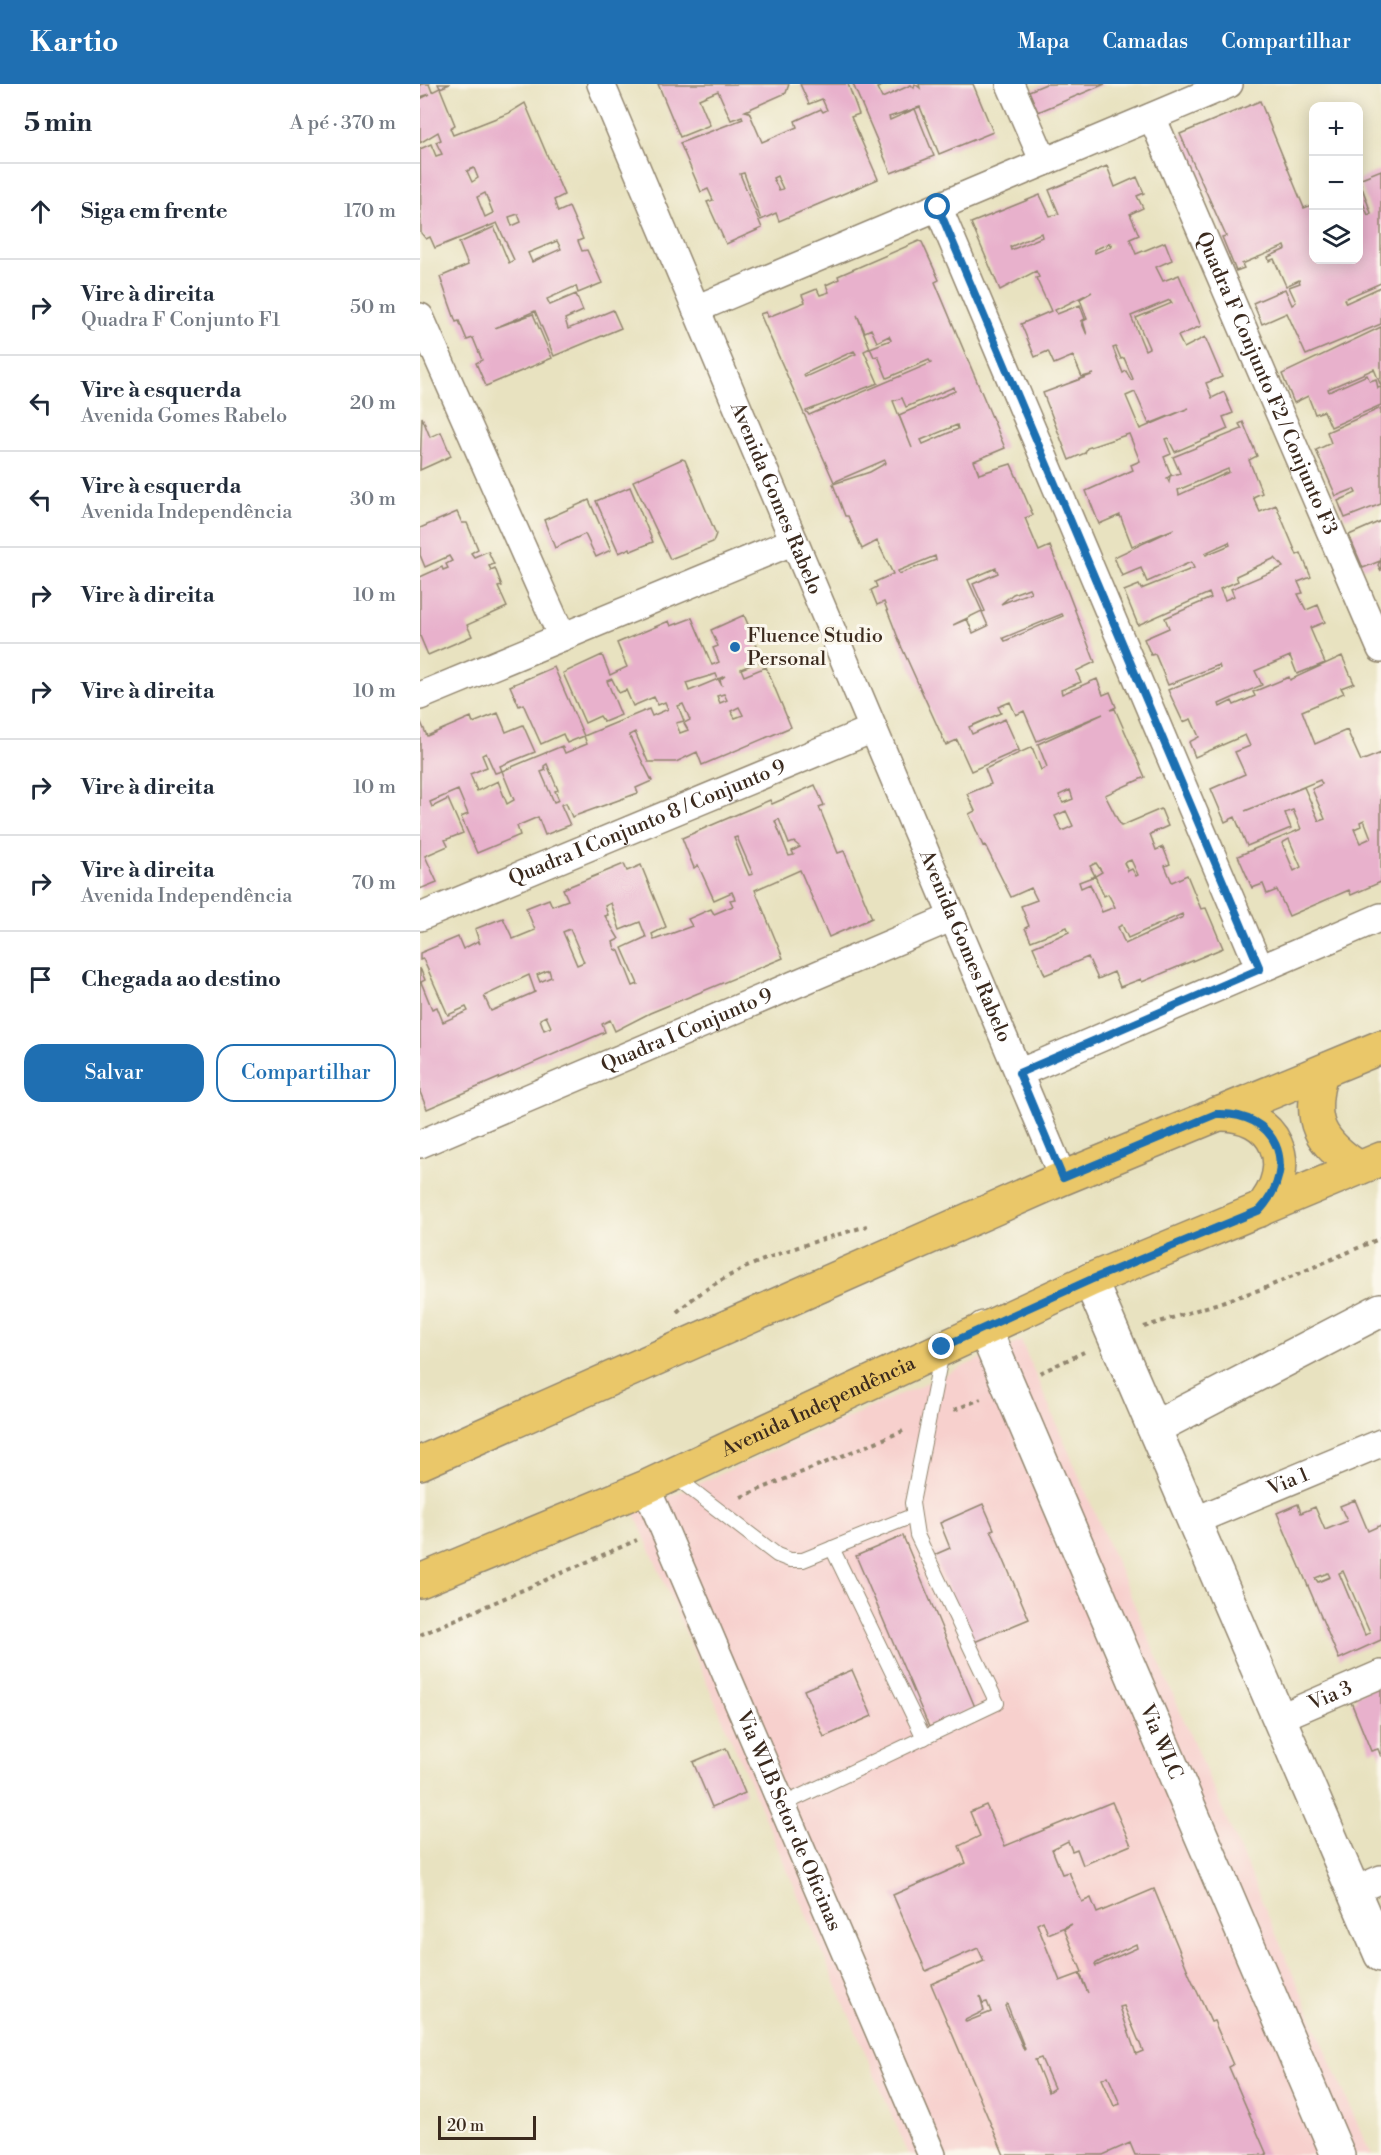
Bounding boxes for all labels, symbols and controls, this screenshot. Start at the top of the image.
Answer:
text: Kartio [30,25,119,60]
text: Mapa [1017,29,1069,55]
text: Camadas [1102,29,1188,55]
text: Compartilhar [1221,29,1351,55]
map controls [1309,102,1363,264]
button: + [1309,102,1363,156]
text: 5 min [24,107,92,139]
text: A pé · 370 m [290,111,396,136]
button: − [1309,156,1363,210]
route start [924,193,950,219]
icon: ahead [24,195,57,228]
text: Siga em frente [81,198,228,225]
text: 170 m [344,199,396,224]
button: layers [1309,210,1363,264]
street label: Quadra F Conjunto F2 / Conjunto F3 [1190,228,1343,539]
text: Vire à direita [81,281,215,308]
icon: right [24,291,57,324]
text: 50 m [350,295,396,320]
text: Quadra F Conjunto F1 [81,308,280,333]
text: Vire à esquerda [81,377,241,404]
icon: left [24,387,57,420]
text: 20 m [350,391,396,416]
street label: Avenida Gomes Rabelo [724,398,828,598]
text: Avenida Gomes Rabelo [81,404,287,429]
text: Vire à esquerda [81,473,241,500]
icon: left [24,483,57,516]
text: 30 m [350,487,396,512]
text: Avenida Independência [81,500,292,525]
icon: right [24,579,57,612]
text: Vire à direita [81,582,215,609]
text: 10 m [353,583,396,608]
place label: Fluence Studio Personal [747,624,883,672]
marker: Fluence Studio Personal [728,640,742,654]
icon: right [24,675,57,708]
text: Vire à direita [81,678,215,705]
text: 10 m [353,679,396,704]
street label: Quadra I Conjunto 8 / Conjunto 9 [505,754,789,891]
icon: right [24,771,57,804]
text: Vire à direita [81,774,215,801]
text: 10 m [353,775,396,800]
street label: Avenida Gomes Rabelo [913,845,1017,1046]
text: Vire à direita [81,857,215,884]
icon: right [24,867,57,900]
text: 70 m [352,871,396,896]
text: Avenida Independência [81,884,292,909]
icon: arrive [24,963,57,996]
text: Chegada ao destino [81,966,281,993]
street label: Quadra I Conjunto 9 [597,983,776,1078]
button: Salvar [24,1044,204,1102]
button: Compartilhar [216,1044,396,1102]
route end [928,1333,954,1359]
street label: Avenida Independência [716,1350,920,1463]
street label: Via 1 [1263,1462,1313,1502]
street label: Via 3 [1304,1675,1356,1717]
street label: Via WLC [1134,1700,1188,1783]
street label: Via WLB Setor de Oficinas [730,1706,847,1935]
scale bar [438,2113,536,2140]
text: 20 m [447,2116,484,2136]

